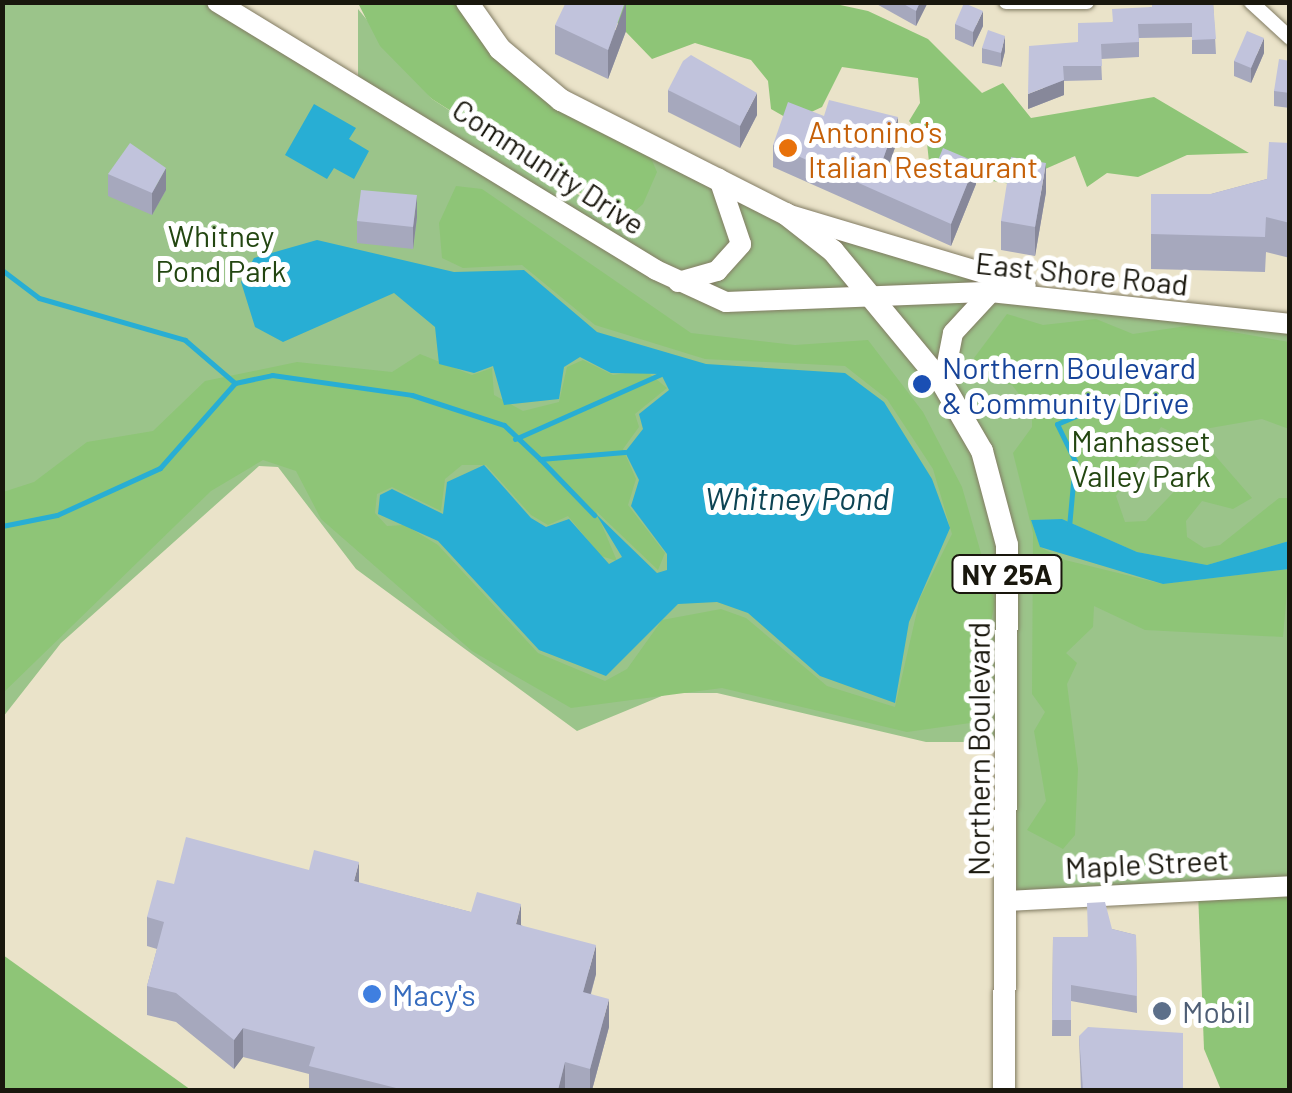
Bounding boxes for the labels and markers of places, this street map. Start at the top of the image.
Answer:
place label: Antonino's Italian Restaurant [808,113,1038,184]
marker: Antonino's Italian Restaurant [777,137,799,159]
place label: Northern Boulevard & Community Drive [942,349,1196,420]
marker: Northern Boulevard & Community Drive [911,373,933,395]
place label: Macy's [392,976,476,1012]
marker: Macy's [361,983,383,1005]
place label: Mobil [1182,993,1251,1029]
marker: Mobil [1151,1000,1173,1022]

